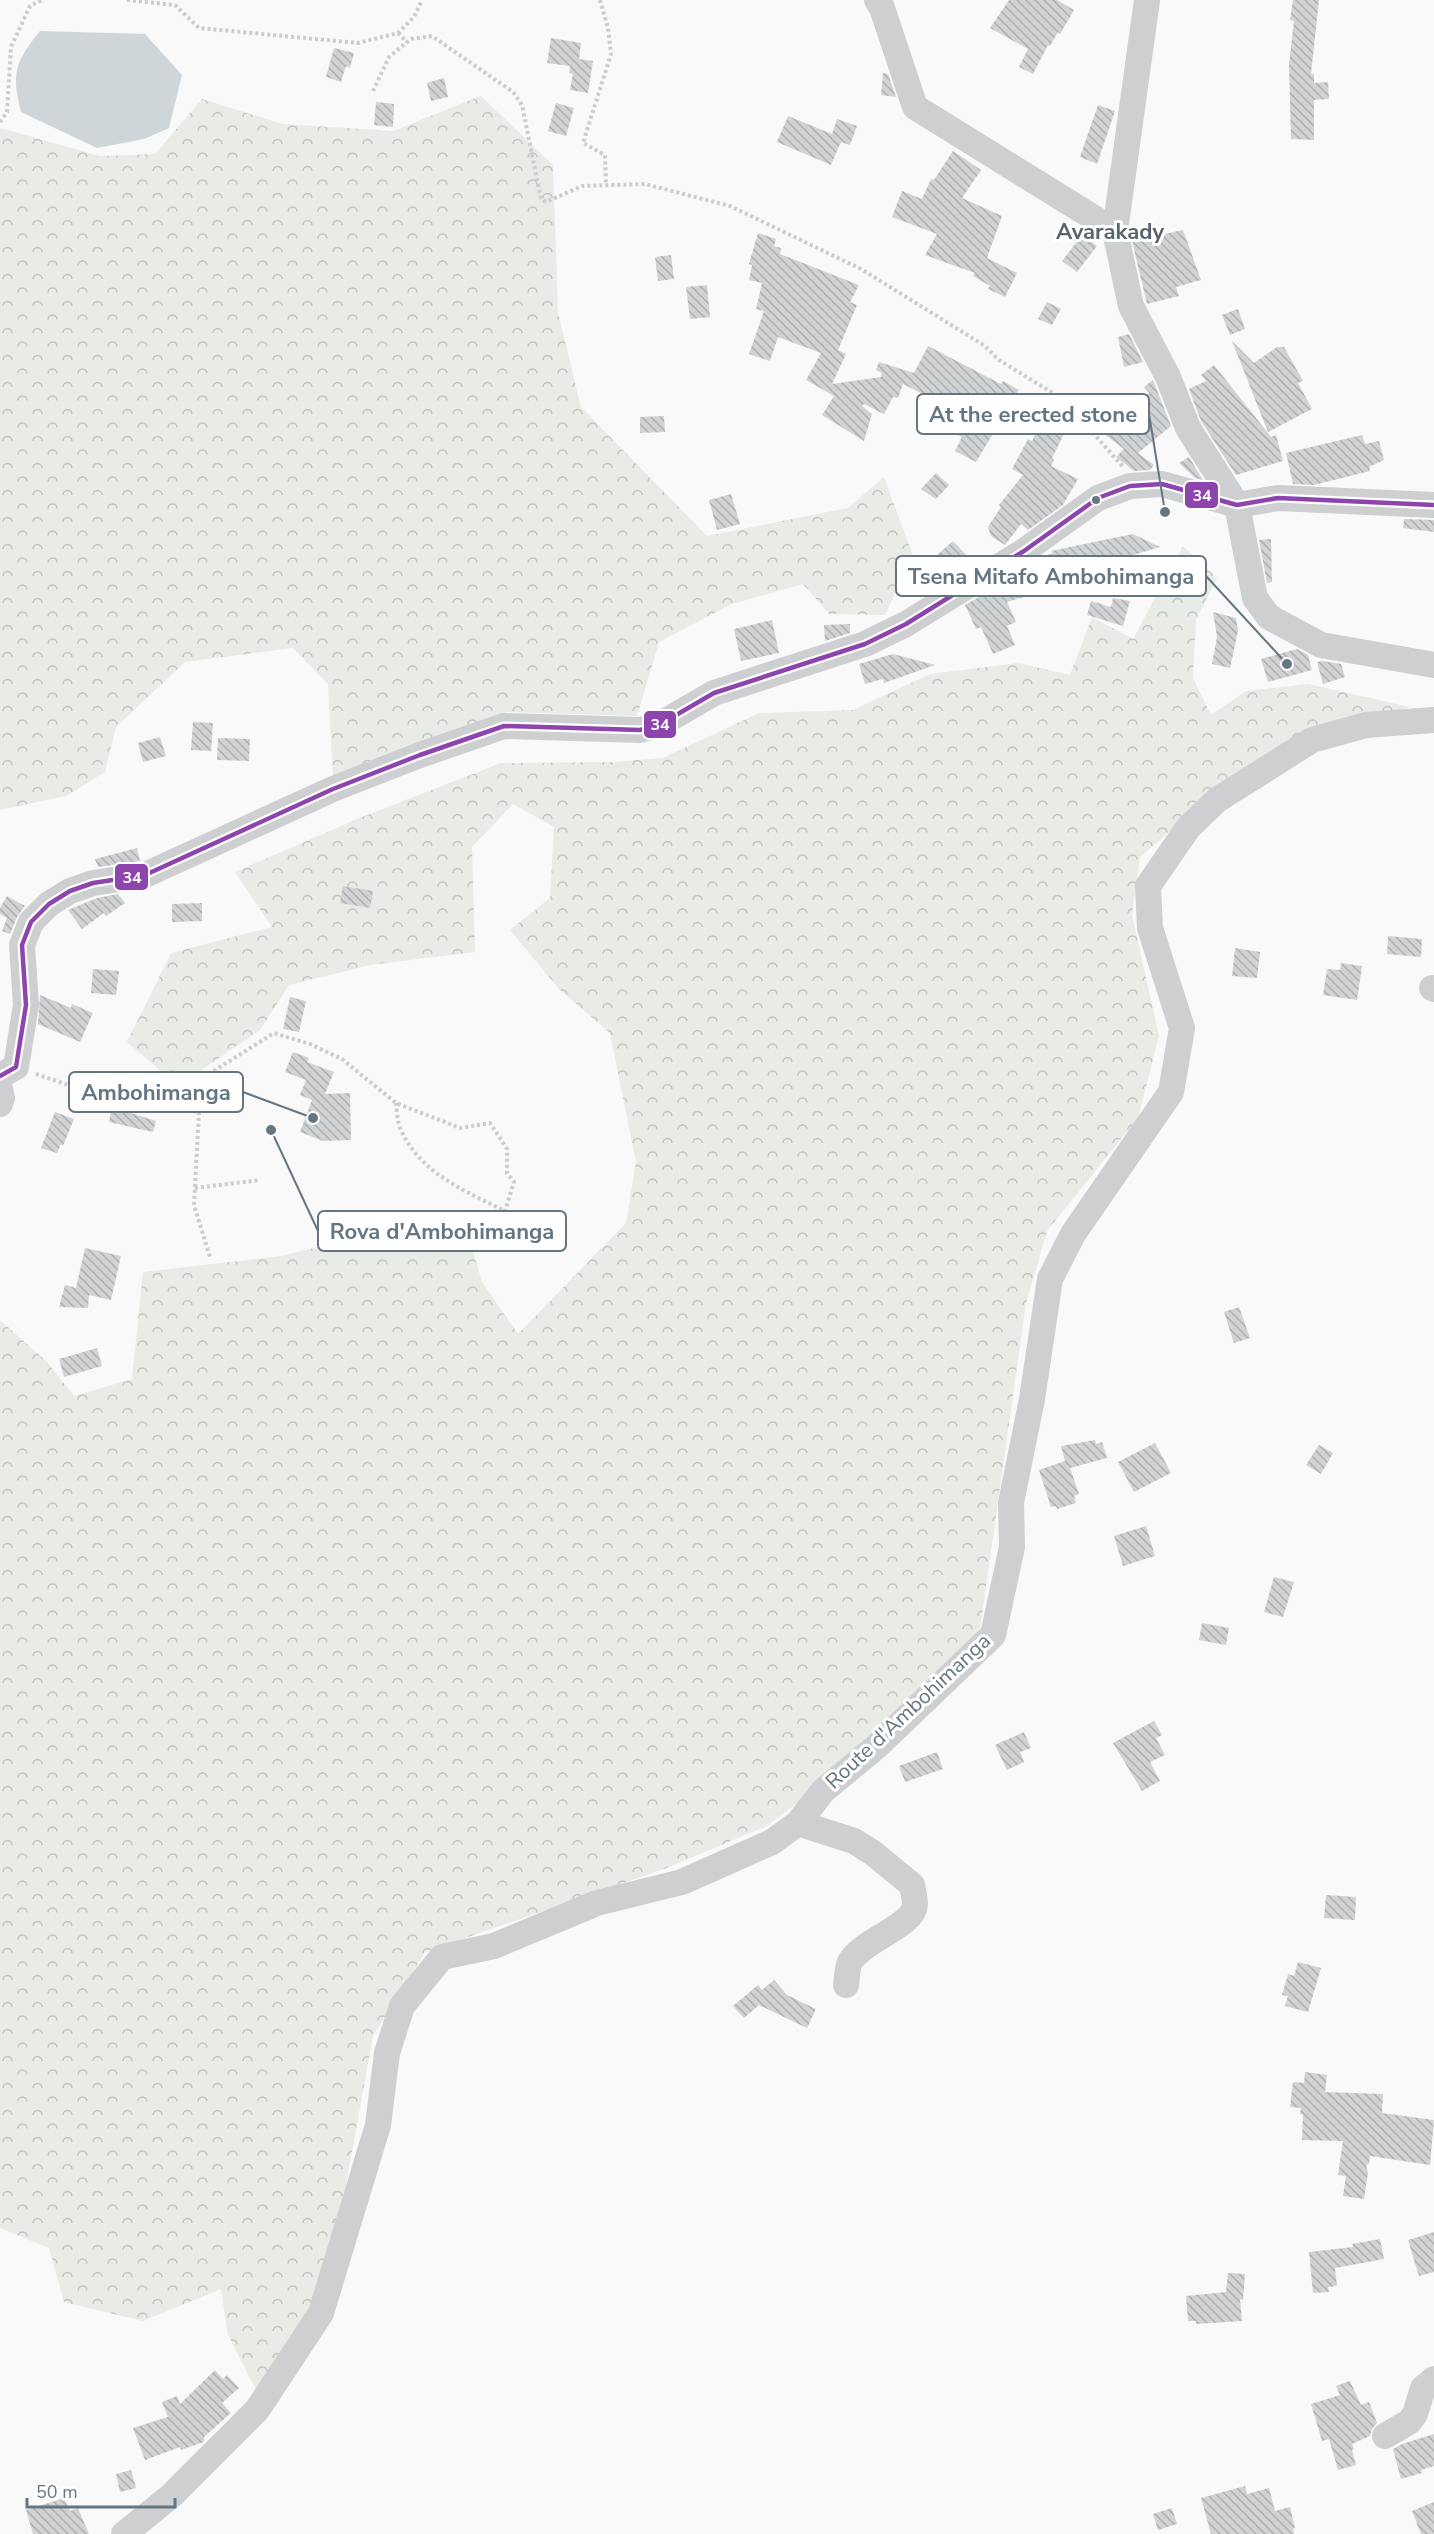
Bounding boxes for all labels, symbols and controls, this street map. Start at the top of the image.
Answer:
district label: Avarakady [1056,217,1165,247]
callout: At the erected stone [917,394,1149,434]
text: At the erected stone [929,400,1137,430]
line badge: 34 [1184,481,1219,509]
text: 34 [1192,485,1212,507]
unlabelled marker [1090,494,1102,506]
callout: Tsena Mitafo Ambohimanga [896,556,1206,596]
text: Tsena Mitafo Ambohimanga [908,562,1194,592]
line badge: 34 [643,710,677,739]
text: 34 [650,714,670,736]
line badge: 34 [114,863,149,891]
text: 34 [122,867,142,889]
callout: Ambohimanga [69,1072,243,1112]
text: Ambohimanga [81,1078,231,1108]
callout: Rova d'Ambohimanga [318,1211,566,1251]
text: Rova d'Ambohimanga [330,1217,554,1247]
street label: Route d'Ambohimanga [819,1627,997,1795]
scale bar [27,2471,176,2509]
text: 50 m [36,2480,78,2504]

